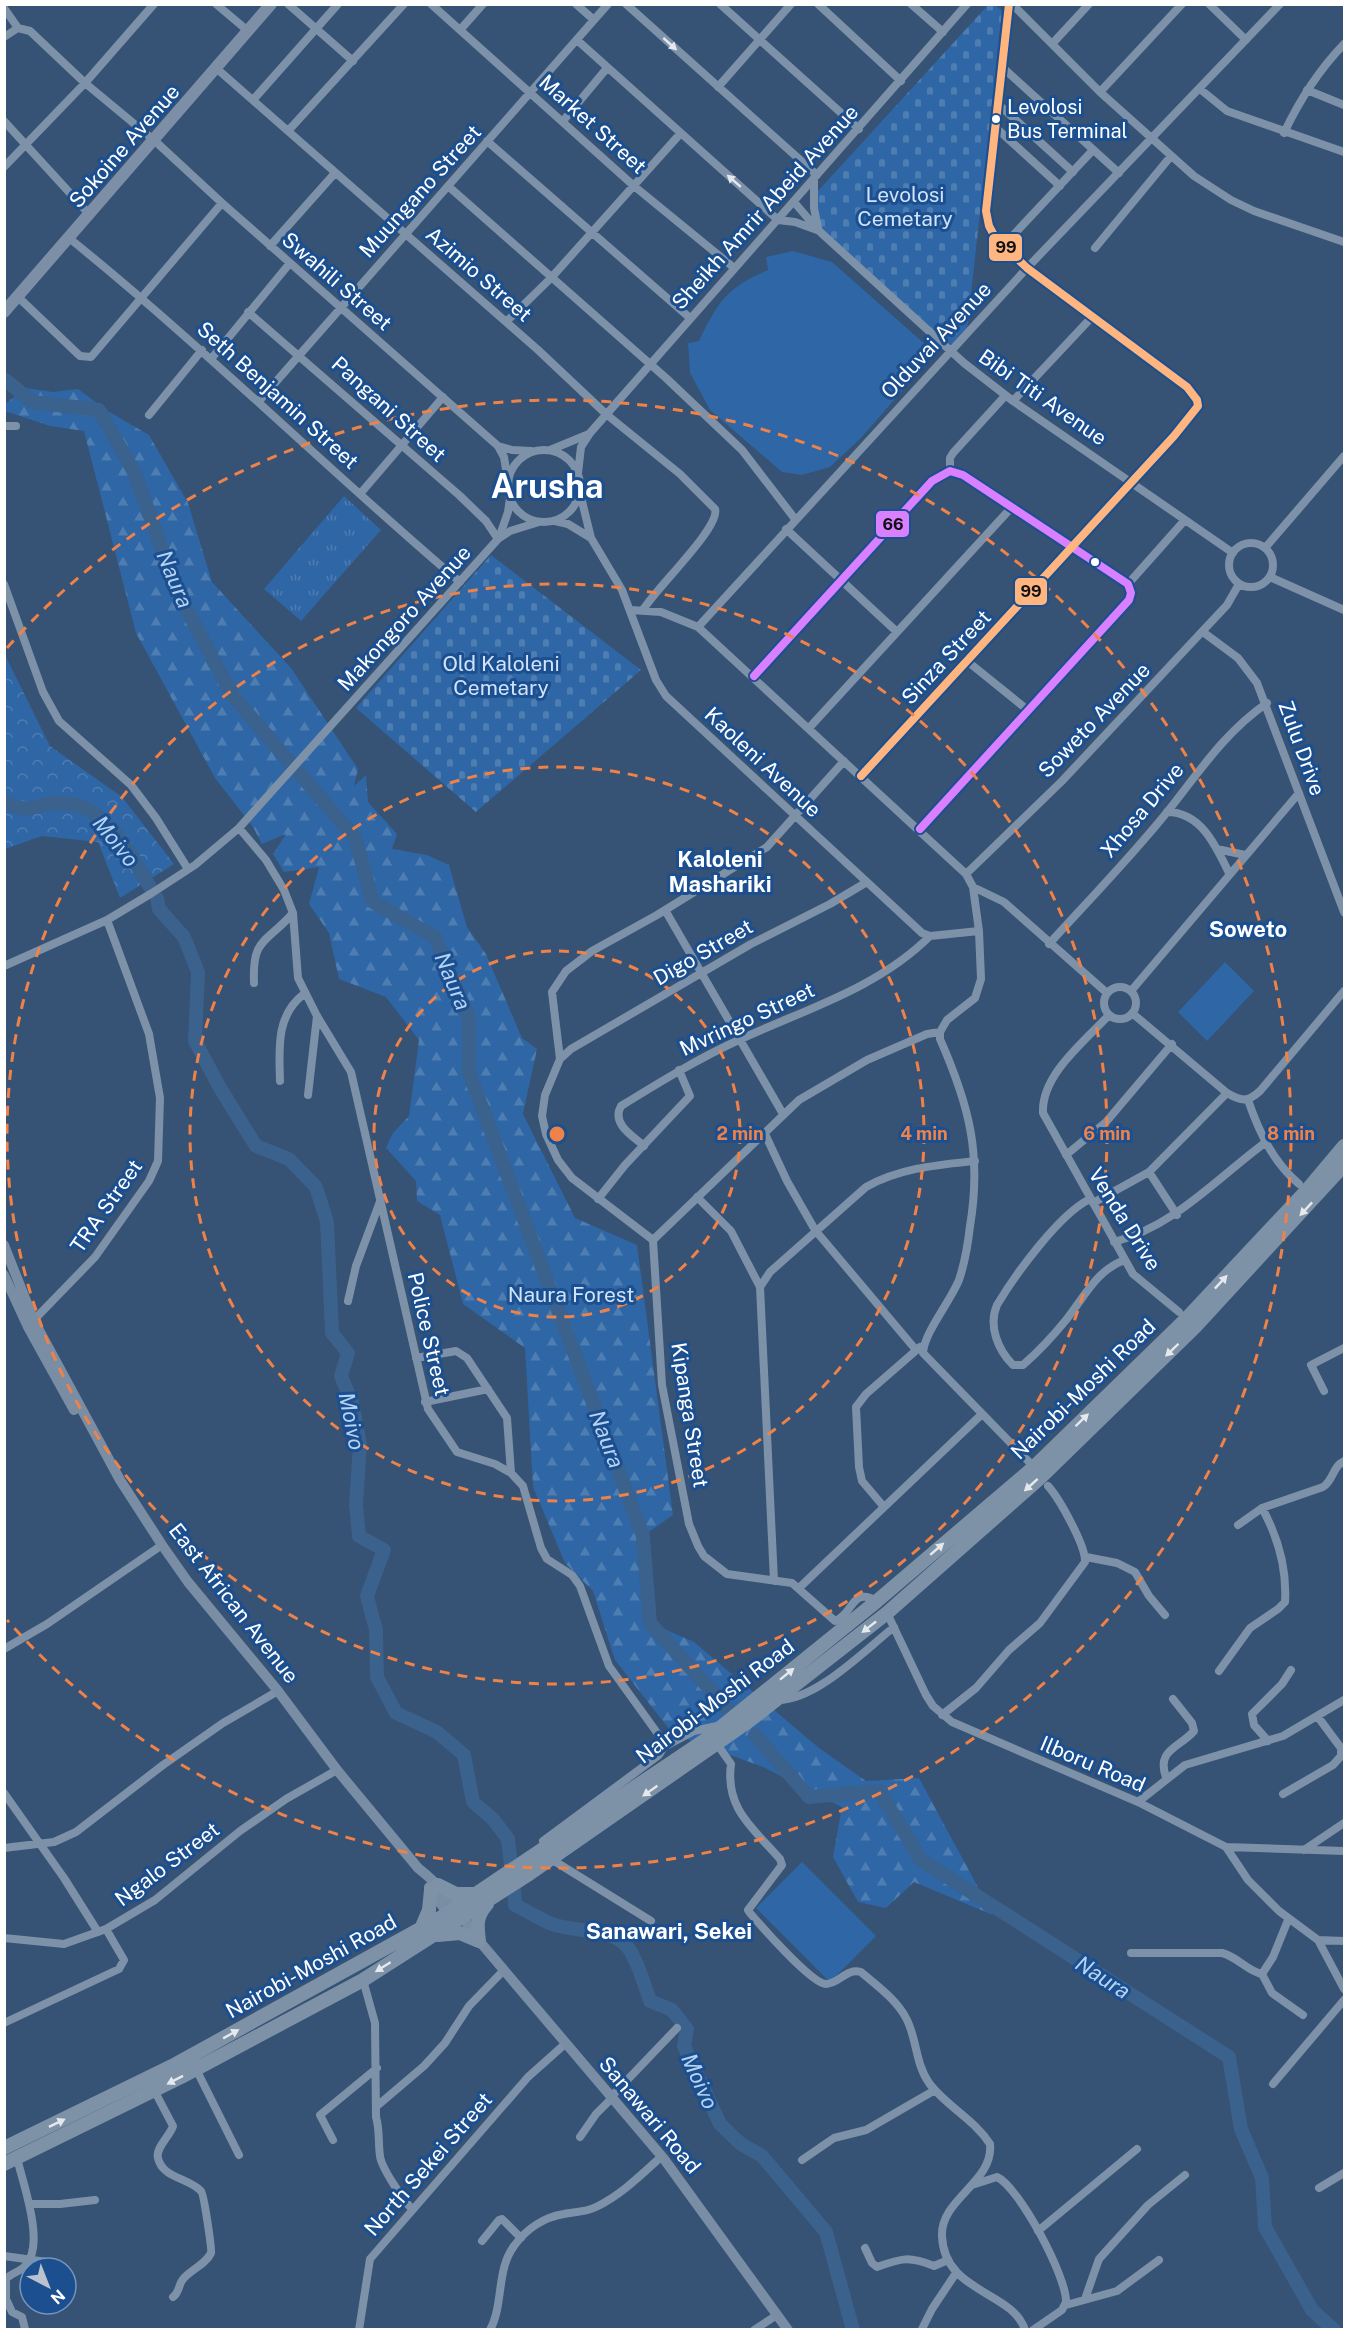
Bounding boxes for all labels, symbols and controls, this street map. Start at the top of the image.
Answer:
one-way arrow [662,37,677,50]
street label: Market Street [534,69,652,179]
street label: Sokoine Avenue [64,79,184,213]
place label: Levolosi Bus Terminal [1007,95,1128,143]
street label: Sheikh Amrir Abeid Avenue [667,100,863,314]
marker: Levolosi Bus Terminal [990,113,1002,125]
street label: Muungano Street [354,120,486,262]
one-way arrow [727,175,742,188]
park label: Levolosi Cemetary [857,182,953,231]
street label: Azimio Street [421,221,537,327]
street label: Swahili Street [277,227,397,335]
line badge: 99 [988,233,1023,262]
text: 99 [995,238,1017,257]
street label: Olduvai Avenue [876,277,996,403]
street label: Seth Benjamin Street [192,316,364,474]
street label: Bibi Titi Avenue [974,344,1112,450]
street label: Pangani Street [327,351,451,467]
district label: Arusha [491,467,603,505]
line badge: 66 [875,510,910,538]
text: 66 [882,515,904,534]
street label: Makongoro Avenue [332,540,476,696]
water label: Naura [151,546,199,612]
unlabelled marker [1089,556,1101,568]
line badge: 99 [1014,577,1048,606]
text: 99 [1020,582,1042,601]
street label: Sinza Street [896,605,996,709]
park label: Old Kaloleni Cemetary [442,651,560,700]
street label: Soweto Avenue [1033,657,1155,783]
street label: Zulu Drive [1273,697,1331,799]
street label: Kaoleni Avenue [700,702,826,822]
street label: Xhosa Drive [1095,758,1189,862]
water label: Moivo [88,810,144,872]
district label: Kaloleni Mashariki [668,846,772,897]
street label: Digo Street [649,914,757,990]
district label: Soweto [1209,916,1287,942]
water label: Naura [429,948,477,1014]
street label: Mvringo Street [676,977,818,1061]
text: 2 min [716,1123,764,1144]
text: 4 min [900,1123,948,1144]
text: 6 min [1083,1123,1131,1144]
text: 8 min [1267,1123,1315,1144]
centre of rings [547,1124,567,1144]
street label: TRA Street [65,1155,147,1257]
street label: Venda Drive [1083,1163,1167,1275]
one-way arrow [1299,1201,1313,1216]
street label: Police Street [403,1270,455,1398]
one-way arrow [1214,1275,1228,1290]
park label: Naura Forest [508,1282,634,1307]
street label: Nairobi-Moshi Road [1006,1314,1160,1464]
street label: Kipanga Street [666,1341,714,1489]
one-way arrow [1164,1343,1179,1357]
water label: Moivo [334,1390,370,1452]
water label: Naura [584,1406,630,1472]
one-way arrow [1075,1413,1089,1427]
one-way arrow [1024,1478,1039,1492]
street label: East African Avenue [164,1518,304,1688]
one-way arrow [929,1543,945,1556]
one-way arrow [861,1621,877,1634]
street label: Nairobi-Moshi Road [631,1633,799,1769]
one-way arrow [779,1668,795,1681]
street label: Ilboru Road [1037,1731,1149,1797]
one-way arrow [642,1785,658,1797]
street label: Ngalo Street [110,1817,224,1911]
street label: Nairobi-Moshi Road [221,1909,401,2023]
district label: Sanawari, Sekei [586,1918,752,1944]
water label: Naura [1071,1950,1135,2004]
one-way arrow [375,1961,391,1972]
one-way arrow [223,2029,240,2039]
water label: Moivo [676,2049,724,2113]
street label: Sanawari Road [594,2051,706,2179]
one-way arrow [166,2074,184,2084]
street label: North Sekei Street [359,2087,497,2241]
one-way arrow [49,2118,66,2128]
north arrow [18,2256,78,2316]
text: N [47,2286,69,2308]

